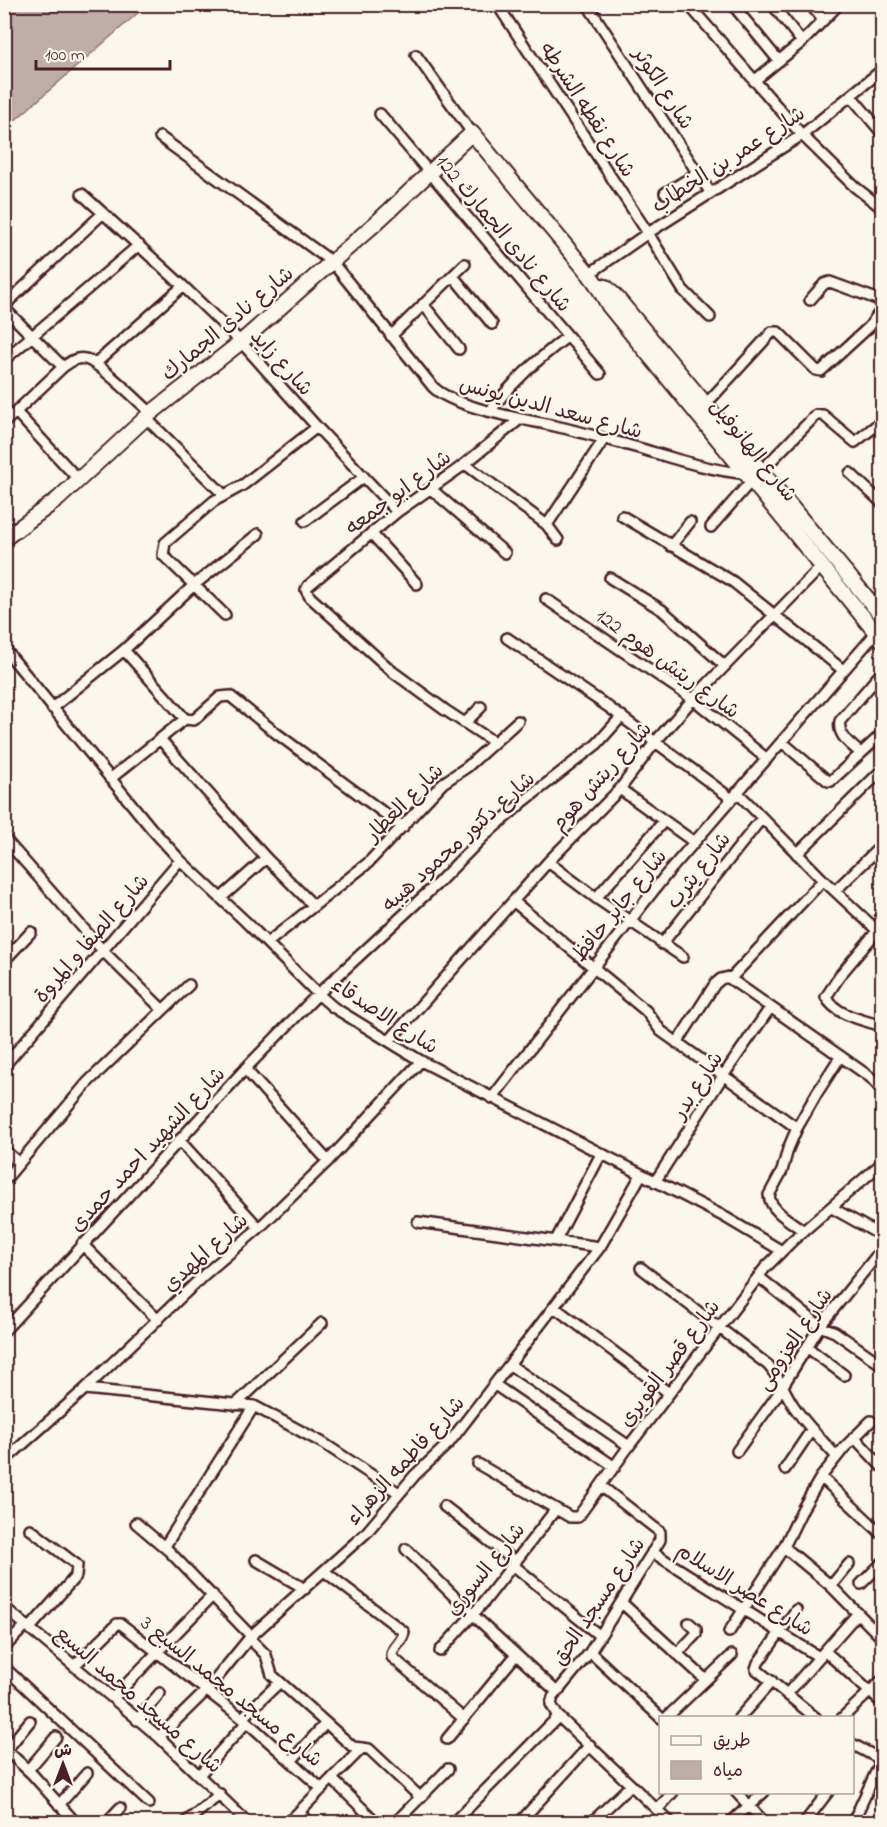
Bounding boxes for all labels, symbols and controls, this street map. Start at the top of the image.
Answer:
scale bar [36,33,170,71]
street label: شارع نقطه الشرطه [531,36,642,184]
street label: شارع الكوثر [623,40,700,136]
text: 100 m [45,43,85,69]
street label: شارع عمر بن الخطاب [646,100,812,222]
street label: شارع نادى الجمارك 122 [427,149,577,320]
street label: شارع نادى الجمارك [156,260,301,389]
street label: شارع زايد [242,323,319,404]
street label: شارع سعد الدين يونس [456,370,645,448]
street label: شارع الهانوفيل [701,393,804,509]
street label: شارع ابو جمعه [340,444,459,544]
street label: شارع ريتش هوم 122 [589,602,745,727]
street label: شارع ريتش هوم [545,716,660,839]
street label: شارع العطار [358,757,452,851]
street label: شارع دكتور محمود هيبه [376,765,543,920]
street label: شارع يثرب [660,826,739,916]
street label: شارع جابر حافظ [566,844,675,969]
street label: شارع الصفا و المروة [28,868,157,1011]
street label: شارع الاصدقاء [324,971,444,1063]
street label: شارع بدر [664,1046,732,1128]
street label: شارع الشهيد احمد حمدى [64,1061,233,1240]
street label: شارع المهدي [157,1207,256,1300]
street label: شارع العزومى [750,1283,841,1397]
street label: شارع قصر القويرى [613,1294,729,1434]
street label: شارع فاطمه الزهراء [340,1390,473,1533]
street label: شارع السوري [440,1517,534,1623]
street label: شارع مسجد الحق [546,1532,654,1672]
street label: شارع عصر الاسلام [670,1537,818,1645]
street label: شارع مسجد محمد السبع 3 [136,1610,328,1772]
legend [659,1716,854,1794]
text: طريق [713,1729,751,1755]
north arrow [33,1734,93,1794]
street label: شارع مسجد محمد السبع [54,1739,72,1763]
text: مياه [713,1759,743,1785]

